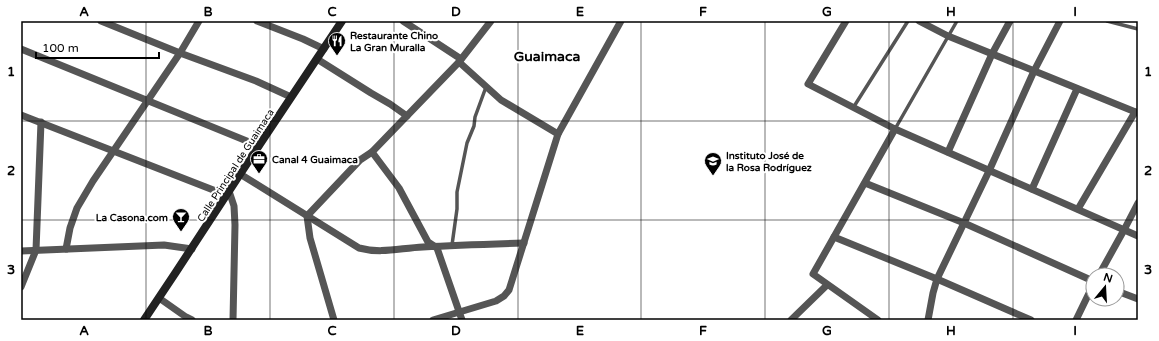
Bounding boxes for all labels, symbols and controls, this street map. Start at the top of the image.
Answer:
text: A [79,4,89,20]
text: B [203,4,213,20]
text: C [327,4,337,20]
text: D [451,4,461,20]
text: E [576,4,584,20]
text: F [699,4,707,20]
text: G [822,4,832,20]
text: H [946,4,956,20]
text: I [1073,4,1077,20]
place label: Restaurante Chino La Gran Muralla [350,30,438,54]
restaurant icon: Restaurante Chino La Gran Muralla [327,31,347,56]
scale bar [36,34,159,60]
text: 100 m [42,41,79,55]
district label: Guaimaca [514,48,580,65]
text: 1 [7,64,15,80]
text: 1 [1144,64,1152,80]
street label: Calle Principal de Guaimaca [195,107,277,224]
office icon: Canal 4 Guaimaca [249,149,269,174]
place label: Instituto José de la Rosa Rodríguez [726,150,812,174]
school or university icon: Instituto José de la Rosa Rodríguez [703,151,723,176]
place label: Canal 4 Guaimaca [272,154,358,166]
text: 2 [7,163,15,179]
text: 2 [1144,163,1152,179]
bar icon: La Casona.com [171,207,191,232]
place label: La Casona.com [96,212,168,224]
text: 3 [7,262,15,278]
text: 3 [1144,262,1152,278]
north arrow [1085,267,1125,307]
text: N [1102,270,1114,286]
text: A [79,323,89,339]
text: B [203,323,213,339]
text: C [327,323,337,339]
text: D [451,323,461,339]
text: E [576,323,584,339]
text: F [699,323,707,339]
text: G [822,323,832,339]
text: H [946,323,956,339]
text: I [1073,323,1077,339]

